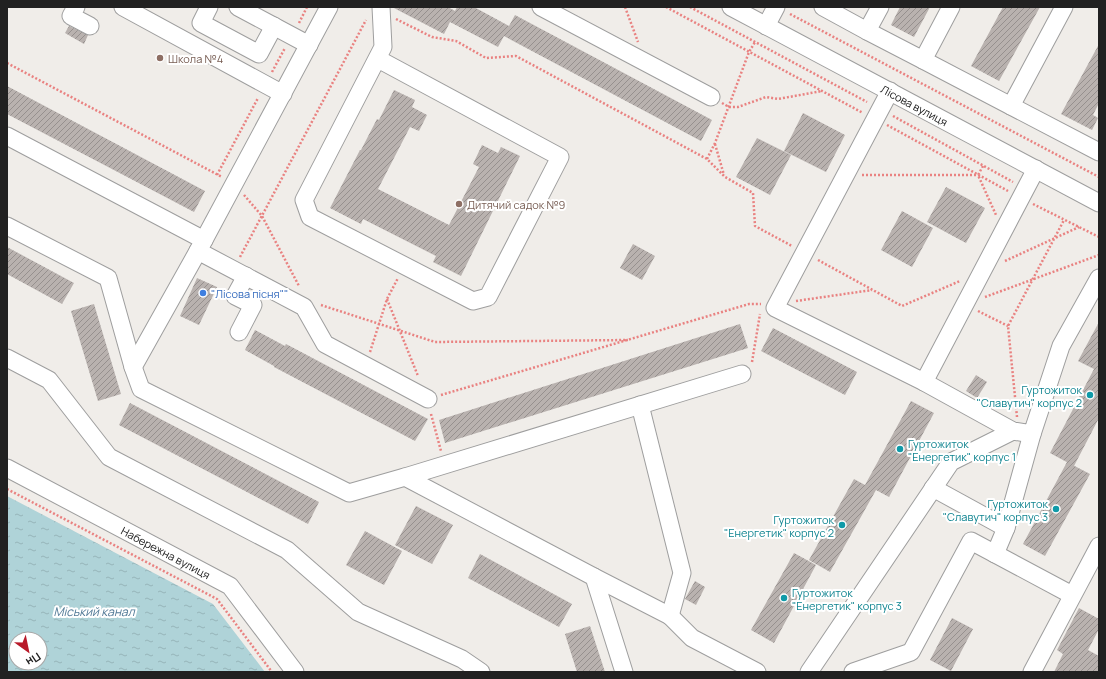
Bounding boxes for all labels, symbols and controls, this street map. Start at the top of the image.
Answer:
place label: Школа №4 [168,51,223,66]
marker: Школа №4 [155,53,165,63]
street label: Лісова вулиця [878,81,951,129]
place label: Дитячий садок №9 [467,197,566,212]
marker: Дитячий садок №9 [454,199,464,209]
place label: "Лісова пісня"" [211,286,288,301]
marker: "Лісова пісня"" [198,288,208,298]
place label: Гуртожиток "Славутич" корпус 2 [977,382,1083,410]
marker: Гуртожиток "Славутич" корпус 2 [1085,390,1095,400]
place label: Гуртожиток "Енергетик" корпус 1 [908,436,1016,464]
marker: Гуртожиток "Енергетик" корпус 1 [895,444,905,454]
place label: Гуртожиток "Славутич" корпус 3 [943,496,1049,524]
marker: Гуртожиток "Славутич" корпус 3 [1051,504,1061,514]
place label: Гуртожиток "Енергетик" корпус 2 [724,512,835,540]
marker: Гуртожиток "Енергетик" корпус 2 [837,520,847,530]
street label: Набережна вулиця [119,522,213,582]
place label: Гуртожиток "Енергетик" корпус 3 [792,585,902,613]
marker: Гуртожиток "Енергетик" корпус 3 [779,593,789,603]
water label: Міський канал [53,603,136,620]
north arrow [8,631,48,671]
text: Пн [23,649,44,670]

